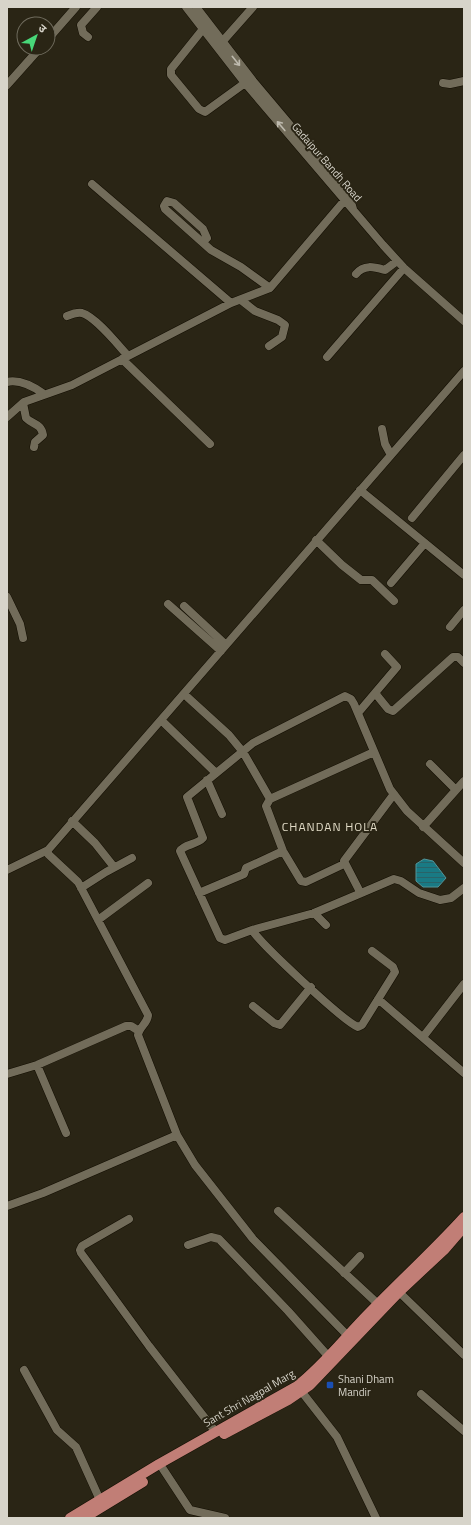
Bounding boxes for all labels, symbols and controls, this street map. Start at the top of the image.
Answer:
north arrow [16,16,56,56]
text: उ [35,20,50,37]
one-way arrow [232,55,241,66]
street label: Gadaipur Bandh Road [288,119,366,205]
one-way arrow [277,121,286,132]
district label: CHANDAN HOLA [282,817,378,836]
street label: Sant Shri Nagpal Marg [200,1365,298,1431]
place label: Shani Dham Mandir [338,1371,394,1400]
marker: Shani Dham Mandir [325,1380,335,1390]

